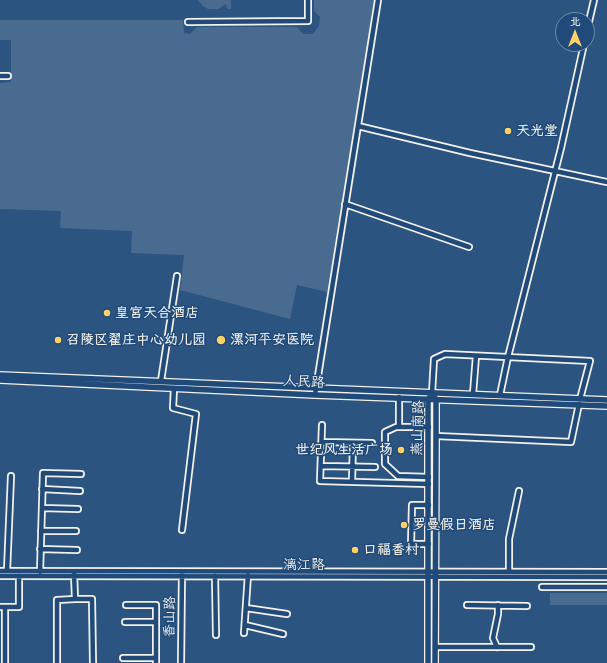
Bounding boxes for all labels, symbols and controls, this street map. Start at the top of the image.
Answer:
north arrow [555,12,595,52]
text: 北 [570,14,581,28]
place label: 天光堂 [516,123,558,139]
marker: 天光堂 [503,126,513,136]
place label: 皇宫天合酒店 [115,305,199,321]
marker: 皇宫天合酒店 [102,308,112,318]
place label: 召陵区翟庄中心幼儿园 [66,332,206,348]
place label: 漯河平安医院 [230,332,314,348]
marker: 漯河平安医院 [215,334,227,346]
marker: 召陵区翟庄中心幼儿园 [53,335,63,345]
street label: 人民路 [283,373,325,391]
street label: 燕山南路 [409,400,427,456]
place label: 世纪风生活广场 [295,442,393,458]
marker: 世纪风生活广场 [396,445,406,455]
place label: 罗曼假日酒店 [412,517,496,533]
marker: 罗曼假日酒店 [399,520,409,530]
place label: 口福香村 [363,542,419,558]
marker: 口福香村 [350,545,360,555]
street label: 漓江路 [283,557,325,573]
street label: 香山路 [161,596,179,638]

